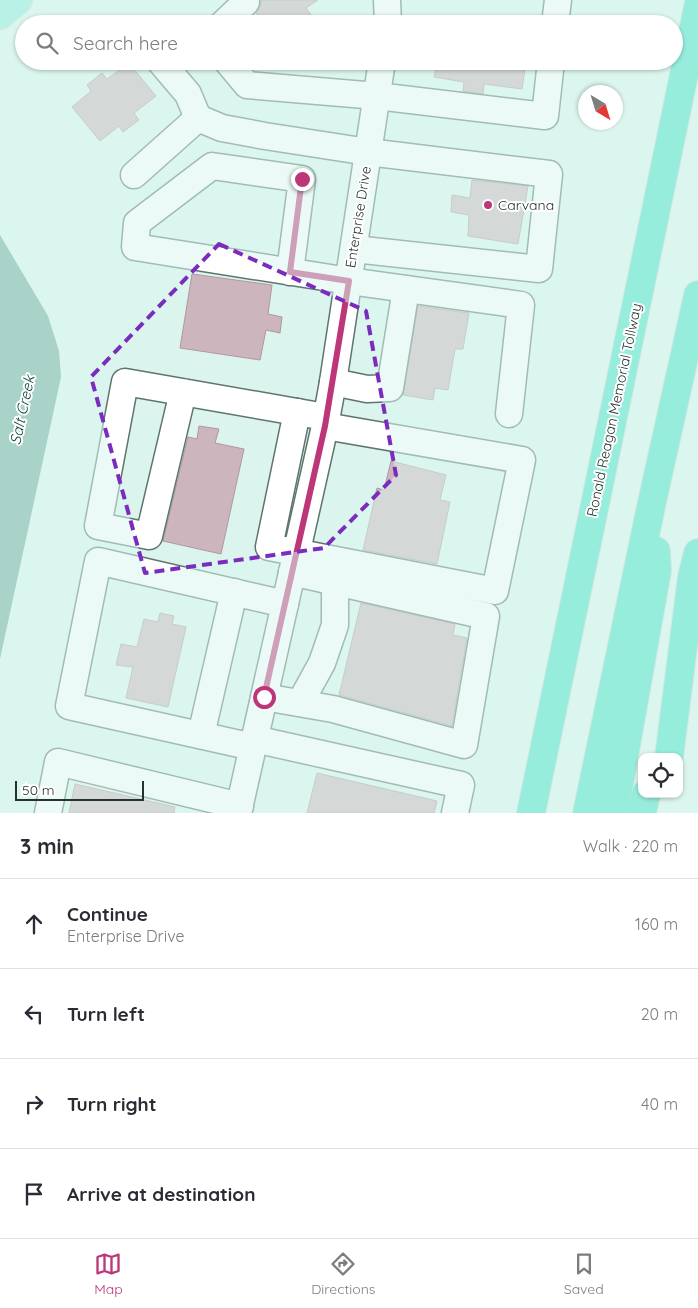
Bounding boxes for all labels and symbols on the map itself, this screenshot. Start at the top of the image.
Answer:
north arrow [578,85,623,130]
street label: Enterprise Drive [341,165,375,269]
route end [291,168,314,191]
place label: Carvana [498,196,554,214]
marker: Carvana [482,199,494,211]
street label: Ronald Reagan Memorial Tollway [583,302,645,518]
water label: Salt Creek [5,372,39,446]
route start [253,686,276,709]
scale bar [15,778,144,801]

